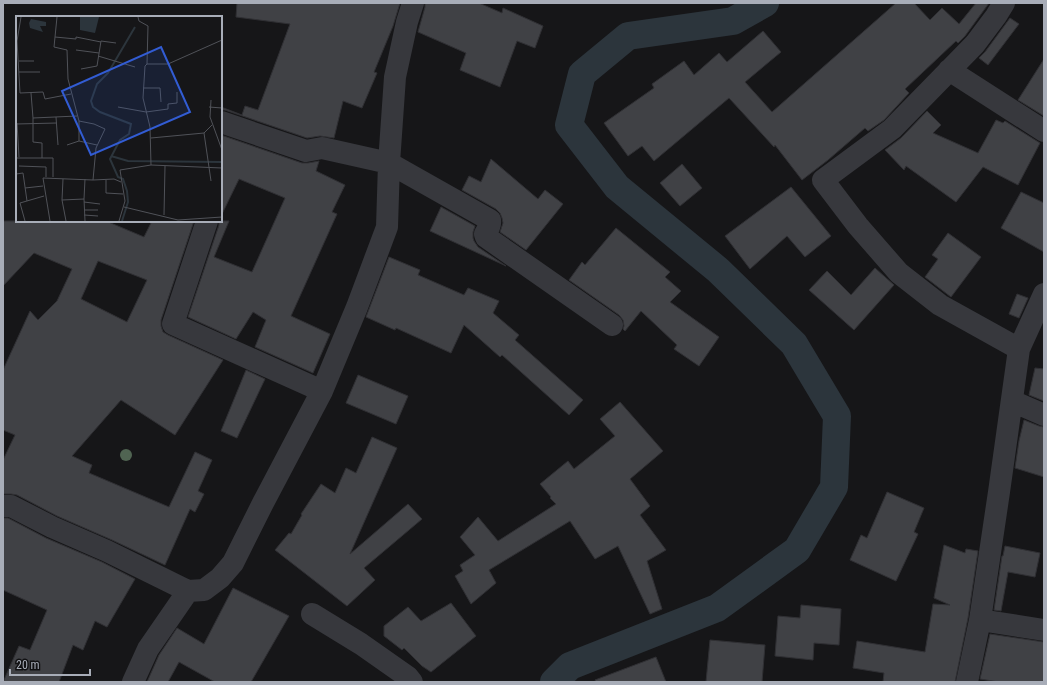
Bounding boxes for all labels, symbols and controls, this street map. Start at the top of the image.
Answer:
inset map [16,16,222,222]
scale bar [10,651,90,677]
text: 20 m [16,658,40,672]

